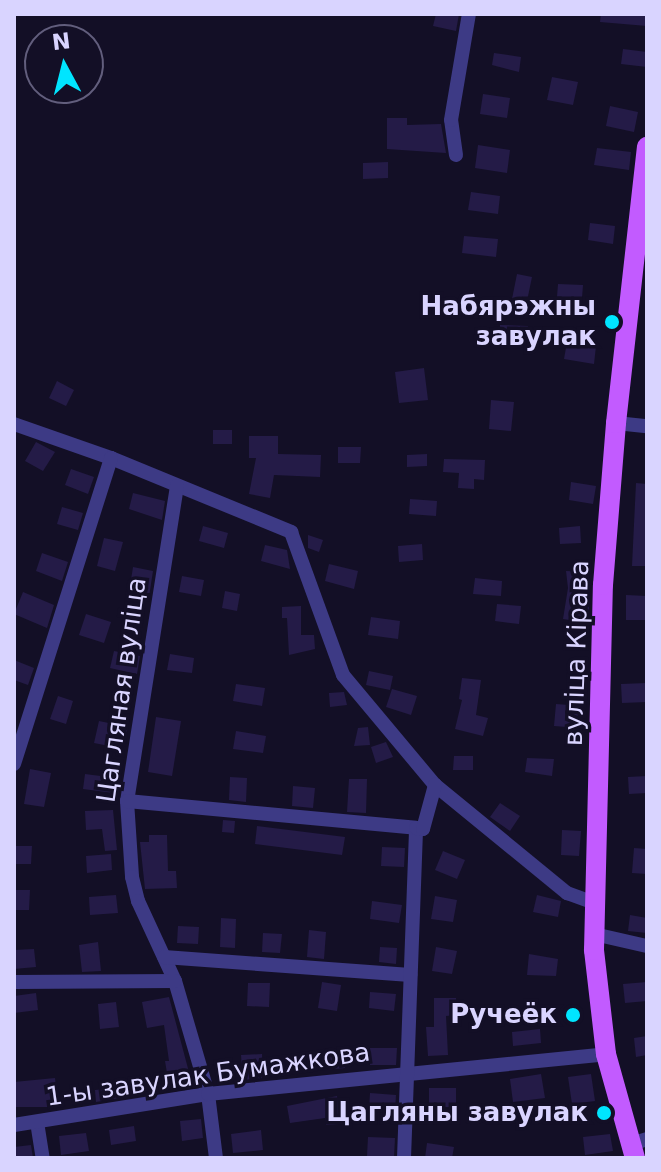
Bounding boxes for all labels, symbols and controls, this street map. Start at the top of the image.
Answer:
north arrow [24,24,104,104]
text: N [51,28,72,55]
place label: Набярэжны завулак [420,291,596,352]
marker: Набярэжны завулак [603,313,621,331]
street label: вуліца Кірава [558,560,596,746]
street label: Цагляная вуліца [91,575,153,805]
place label: Ручеёк [450,999,557,1031]
marker: Ручеёк [564,1006,582,1024]
street label: 1-ы завулак Бумажкова [44,1037,372,1113]
place label: Цагляны завулак [326,1097,588,1129]
marker: Цагляны завулак [595,1104,613,1122]

